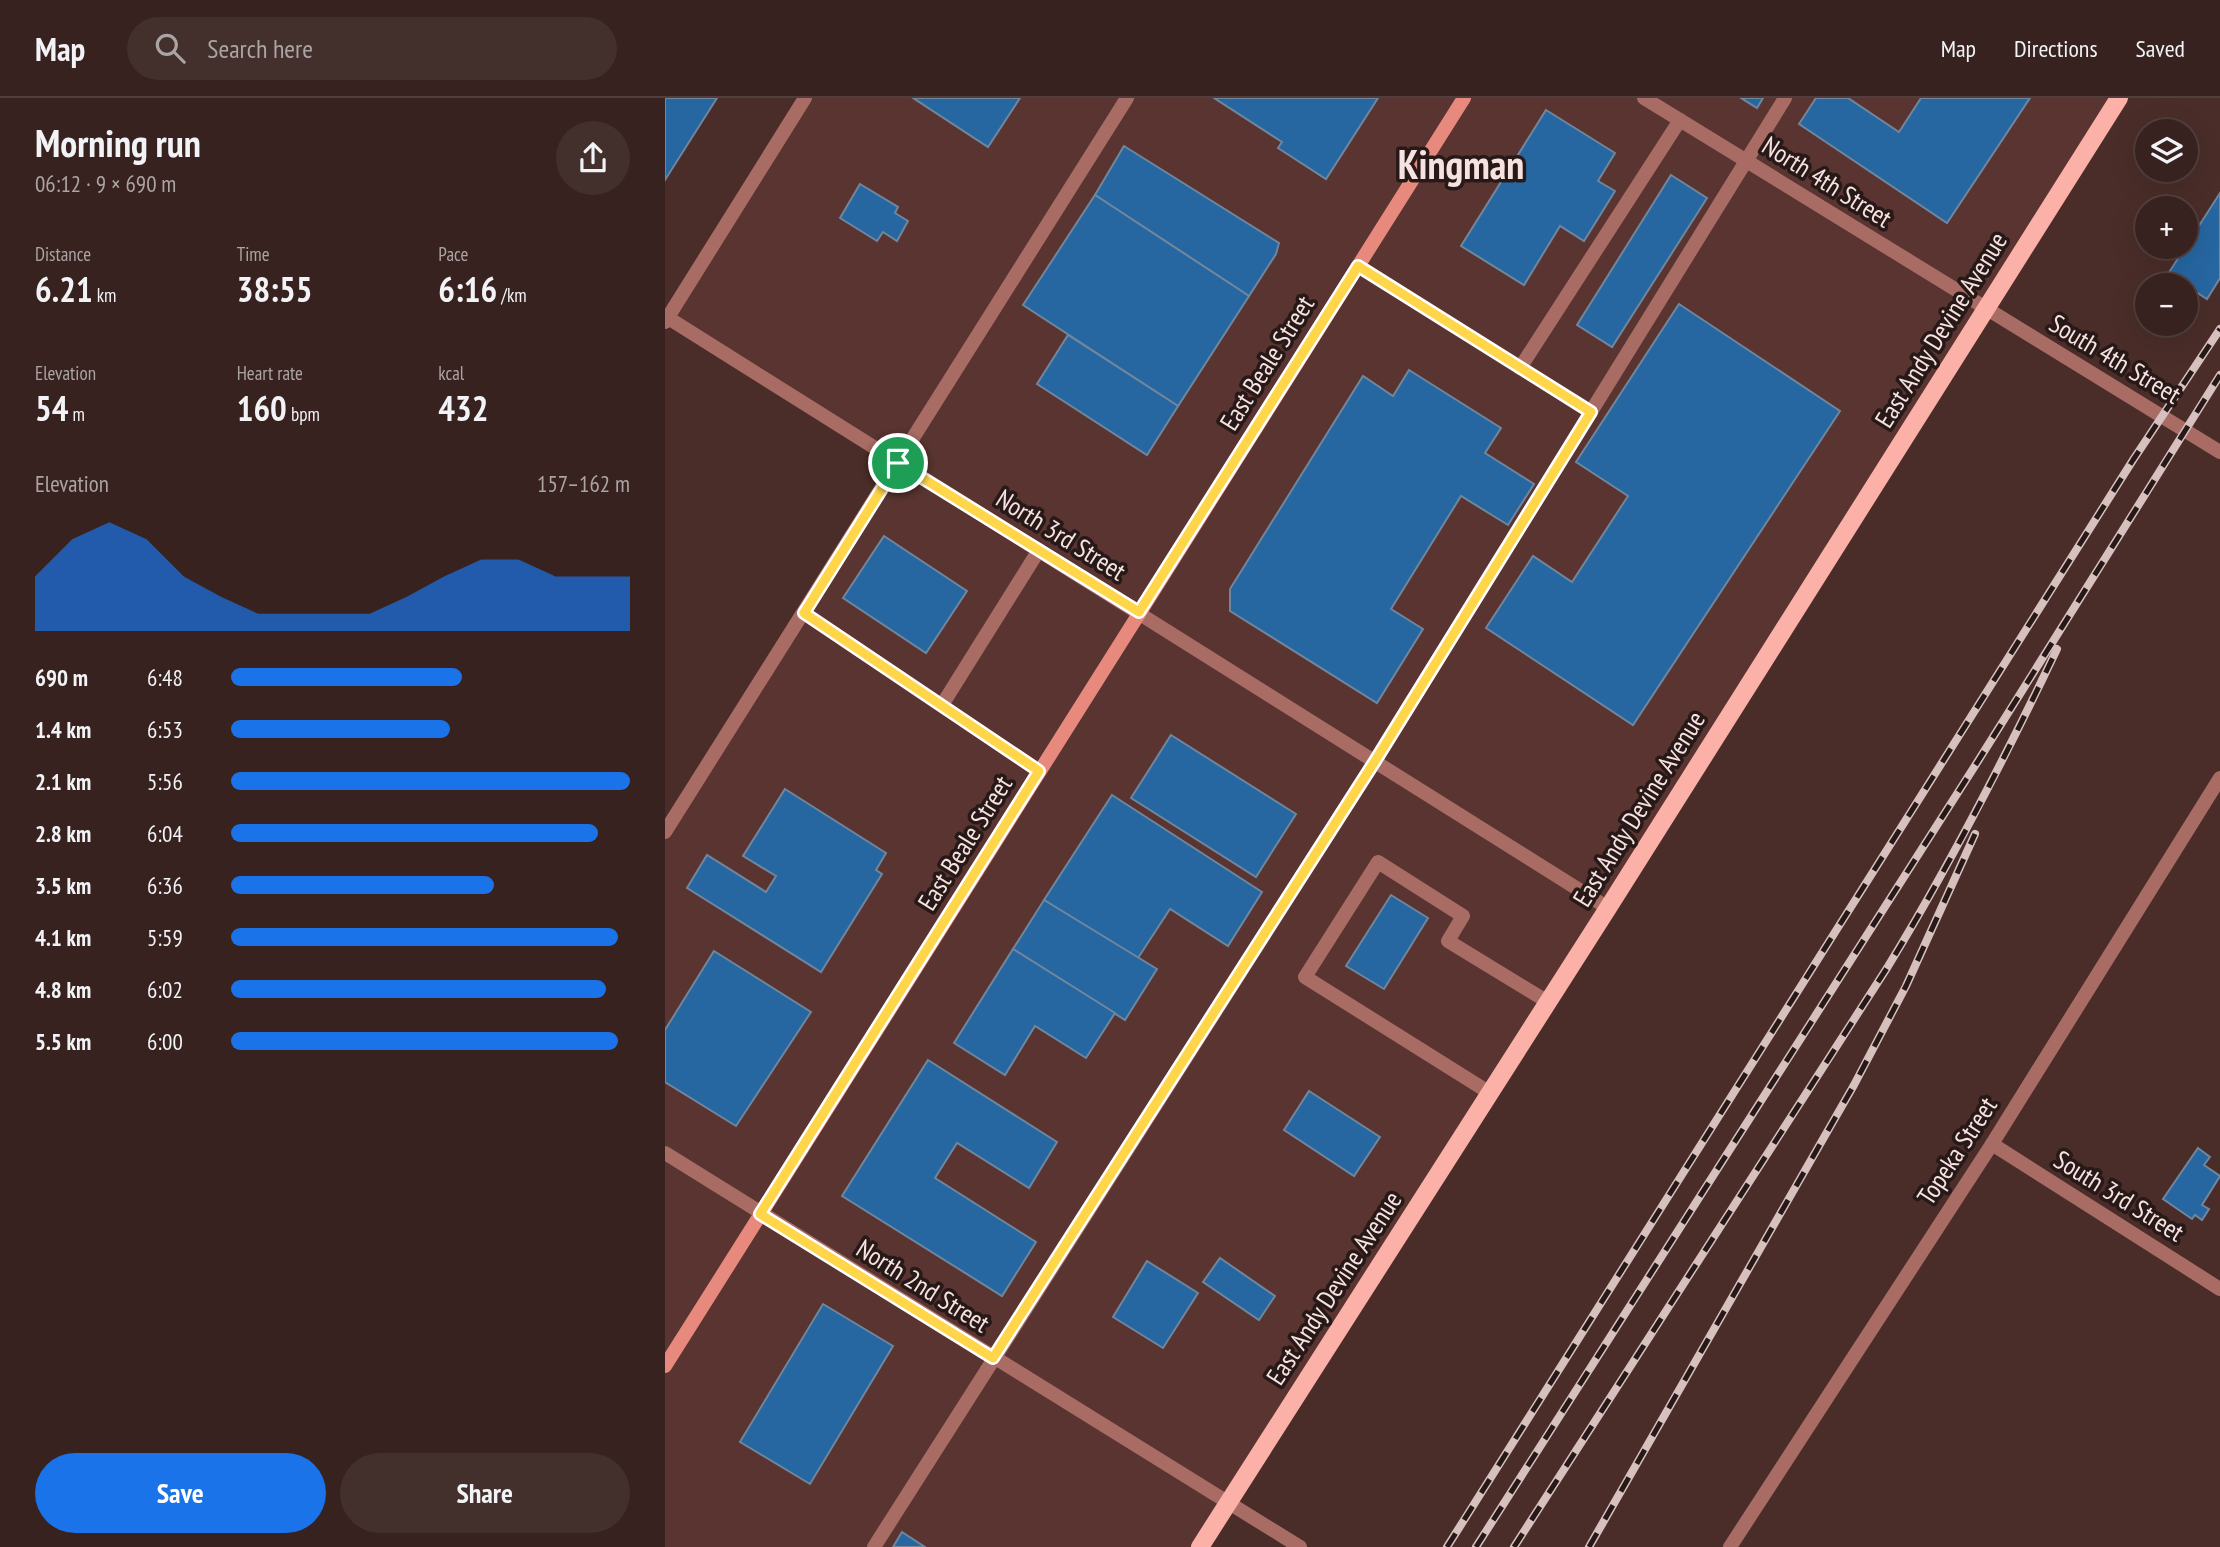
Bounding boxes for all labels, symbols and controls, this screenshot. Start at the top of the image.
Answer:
search box [127,17,617,80]
text: Map [35,27,85,70]
icon: search [151,29,189,67]
text: Search here [207,32,313,65]
text: Map [1941,33,1976,64]
text: Directions [2014,33,2098,64]
text: Saved [2136,33,2185,64]
text: Morning run [35,118,201,167]
map controls [2135,119,2198,336]
button: layers [2135,119,2198,182]
button: share [556,121,630,195]
street label: North 4th Street [1756,129,1898,234]
district label: Kingman [1398,138,1524,190]
text: 06:12 · 9 × 690 m [35,169,176,198]
button: + [2135,196,2198,259]
street label: East Andy Devine Avenue [1867,226,2014,434]
text: Distance [35,242,91,266]
text: Time [237,242,270,266]
text: Pace [438,242,468,266]
text: 6.21 [35,266,93,312]
text: 38:55 [237,266,312,312]
text: 6:16 [438,266,497,312]
button: − [2135,273,2198,336]
text: km [93,283,116,307]
text: /km [497,283,527,307]
street label: East Beale Street [1212,289,1321,436]
street label: South 4th Street [2044,306,2187,411]
text: Elevation [35,361,96,385]
text: Heart rate [237,361,303,385]
text: kcal [438,361,464,385]
text: 54 [35,385,68,431]
text: 160 [237,385,287,431]
text: 432 [438,385,489,431]
text: m [68,402,85,426]
text: bpm [287,402,320,426]
pin [868,433,928,493]
icon: arrive [879,444,917,482]
text: Elevation [35,469,109,498]
text: 157–162 m [537,469,630,498]
street label: North 3rd Street [990,482,1132,587]
text: 690 m [35,663,88,692]
text: 6:48 [147,663,183,692]
street label: East Andy Devine Avenue [1565,705,1712,913]
text: 1.4 km [35,715,91,744]
text: 6:53 [147,715,183,744]
text: 2.1 km [35,767,91,796]
text: 5:56 [147,767,183,796]
street label: East Beale Street [910,769,1019,916]
text: 2.8 km [35,819,91,848]
text: 6:04 [147,819,183,848]
text: 3.5 km [35,871,91,900]
text: 6:36 [147,871,183,900]
text: 4.1 km [35,923,91,952]
text: 5:59 [147,923,183,952]
text: 4.8 km [35,975,91,1004]
text: 6:02 [147,975,183,1004]
text: 5.5 km [35,1027,91,1056]
text: 6:00 [147,1027,183,1056]
street label: Topeka Street [1910,1091,2004,1211]
street label: South 3rd Street [2048,1143,2190,1249]
street label: East Andy Devine Avenue [1259,1185,1408,1391]
street label: North 2nd Street [851,1232,996,1340]
button: Save [35,1453,326,1533]
button: Share [340,1453,630,1533]

